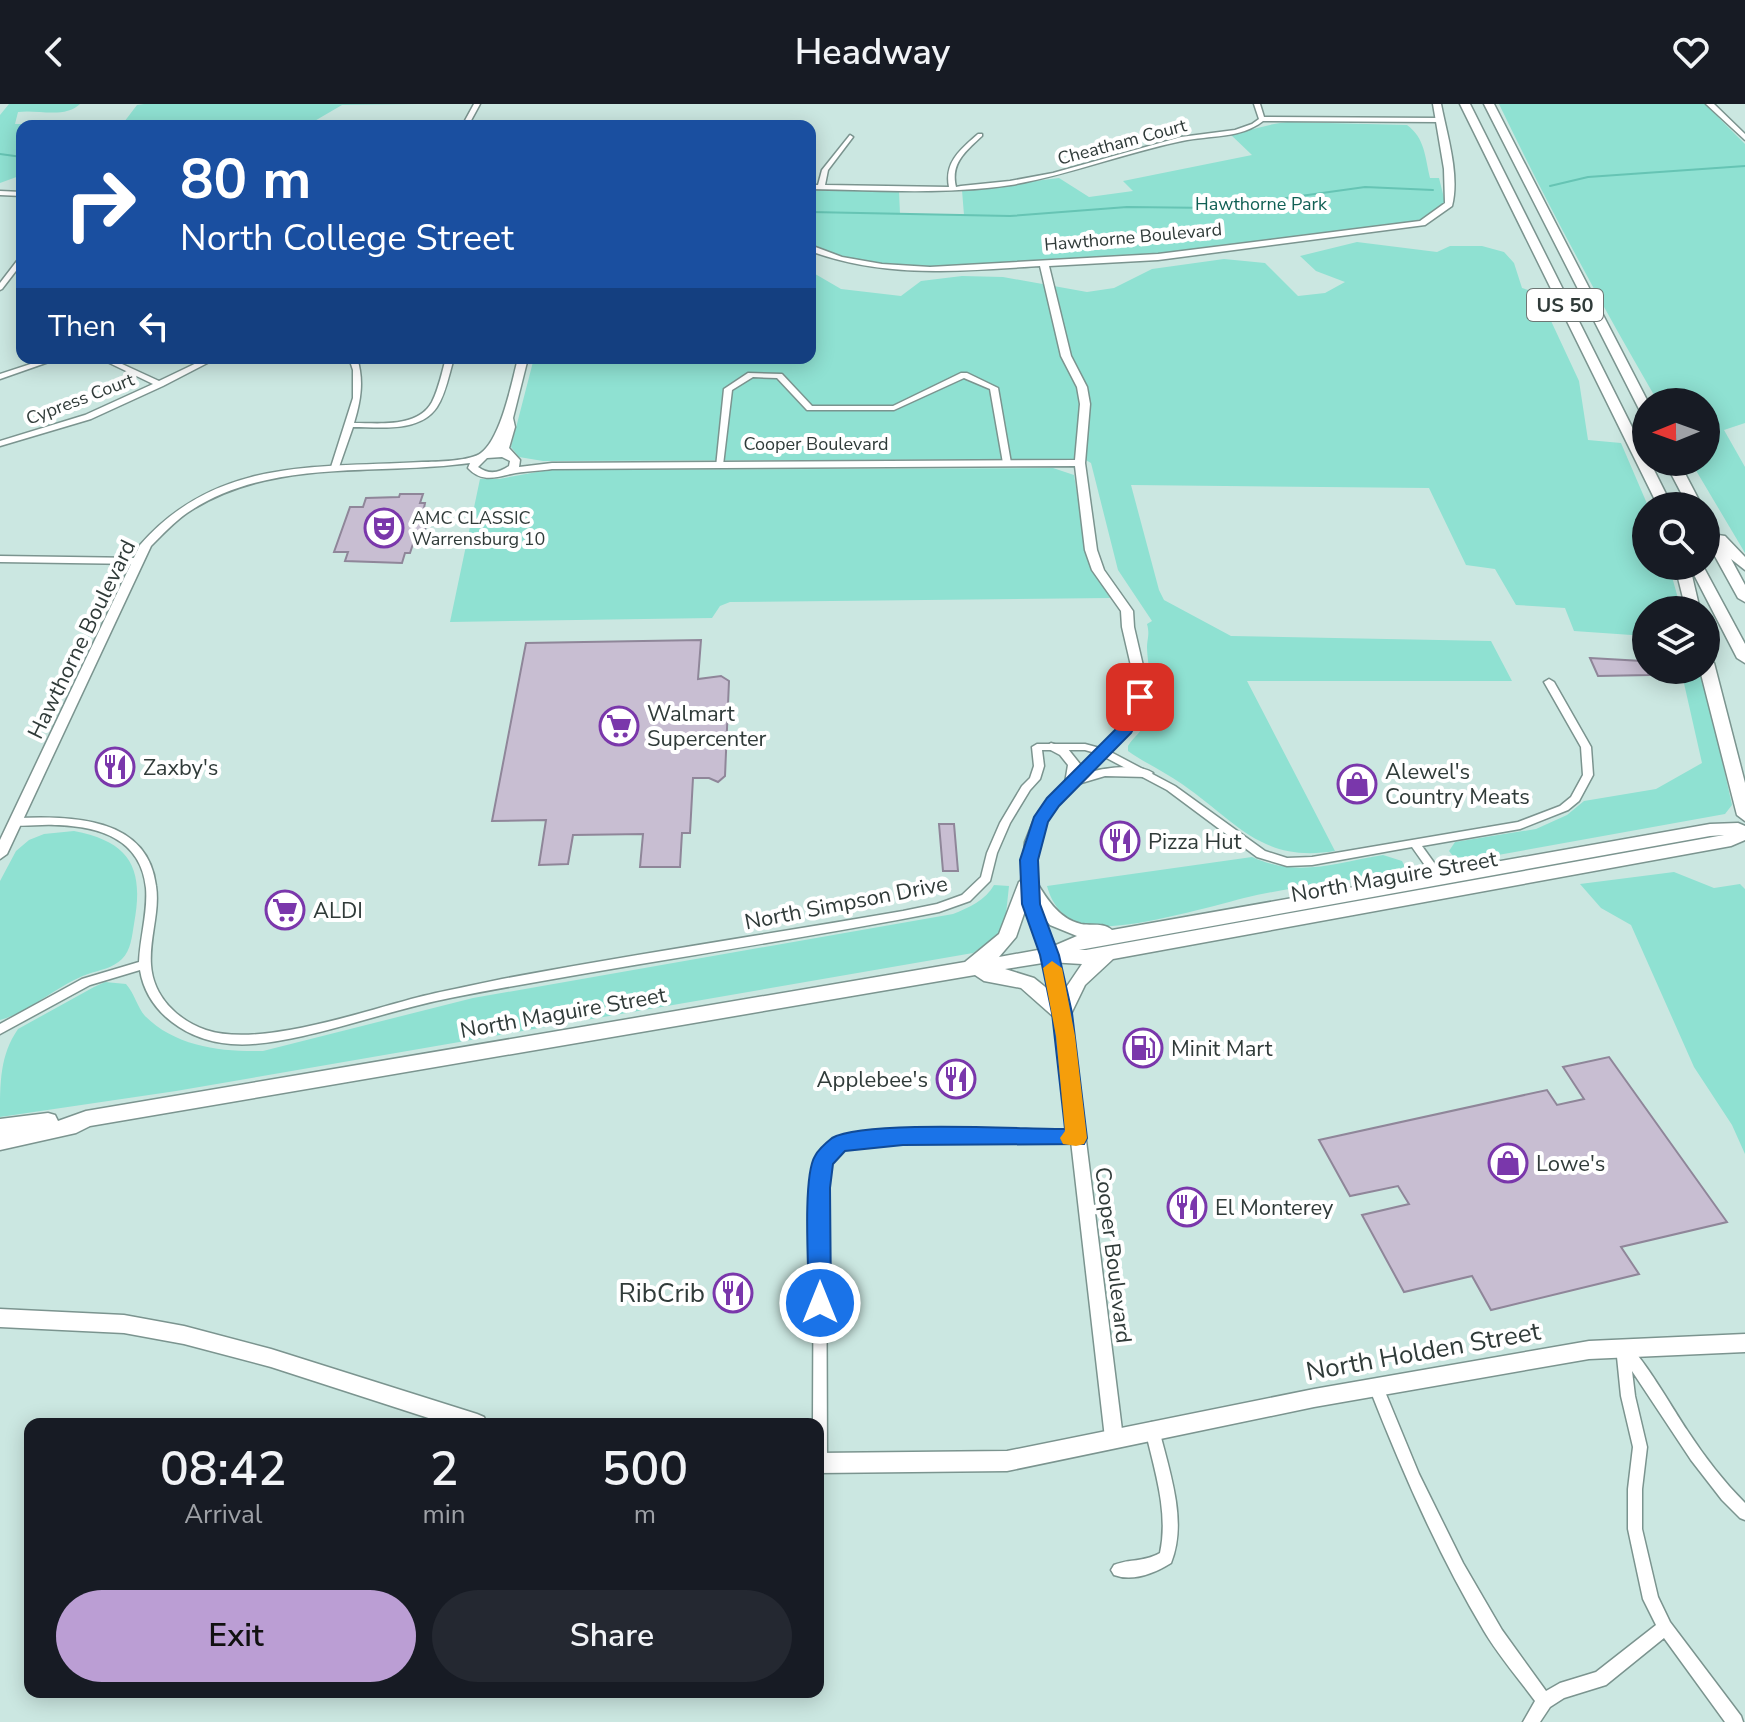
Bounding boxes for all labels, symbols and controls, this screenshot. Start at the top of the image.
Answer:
text: Headway [795,28,950,77]
icon: back [32,30,76,74]
icon: heart [1669,30,1713,74]
street label: Cheatham Court [1055,113,1190,171]
text: 80 m [180,141,311,218]
icon: right [48,152,152,256]
park label: Hawthorne Park [1195,192,1328,216]
text: North College Street [180,214,514,263]
street label: Hawthorne Boulevard [1043,217,1223,257]
road number: US 50 [1527,289,1603,321]
icon: left [132,304,176,348]
text: Then [48,306,116,347]
street label: Cypress Court [22,367,138,431]
north arrow [1632,388,1720,476]
map controls [1632,388,1720,684]
street label: Cooper Boulevard [743,432,889,456]
button: search [1632,492,1720,580]
place label: AMC CLASSIC Warrensburg 10 [412,506,545,551]
theatre icon: AMC CLASSIC Warrensburg 10 [363,507,405,549]
street label: Hawthorne Boulevard [21,535,143,744]
button: layers [1632,596,1720,684]
pin [1106,663,1174,731]
icon: arrive [1118,675,1162,719]
place label: Walmart Supercenter [647,699,767,754]
supermarket icon: Walmart Supercenter [598,705,640,747]
restaurant icon: Zaxby's [94,746,136,788]
place label: Zaxby's [143,753,218,783]
place label: Alewel's Country Meats [1385,757,1530,812]
shop icon: Alewel's Country Meats [1336,763,1378,805]
restaurant icon: Pizza Hut [1099,820,1141,862]
place label: Pizza Hut [1148,827,1242,857]
street label: North Maguire Street [1289,844,1500,910]
street label: North Simpson Drive [742,869,950,937]
supermarket icon: ALDI [264,889,306,931]
place label: ALDI [313,896,363,926]
street label: North Maguire Street [458,980,669,1046]
fuel station icon: Minit Mart [1122,1027,1164,1069]
place label: Minit Mart [1171,1034,1273,1064]
restaurant icon: Applebee's [935,1058,977,1100]
place label: Applebee's [817,1065,928,1095]
shop icon: Lowe's [1487,1142,1529,1184]
place label: Lowe's [1536,1149,1605,1179]
street label: Cooper Boulevard [1087,1165,1139,1345]
restaurant icon: El Monterey [1166,1186,1208,1228]
place label: El Monterey [1215,1193,1334,1223]
position arrow [778,1261,862,1345]
restaurant icon: RibCrib [712,1272,754,1314]
place label: RibCrib [618,1276,705,1311]
street label: North Holden Street [1303,1313,1544,1389]
text: 08:42 [160,1436,287,1502]
text: 2 [430,1436,458,1502]
text: 500 [602,1436,688,1502]
text: Arrival [184,1497,262,1532]
text: min [423,1497,466,1532]
text: m [634,1497,656,1532]
button: Exit [56,1590,416,1682]
button: Share [432,1590,792,1682]

